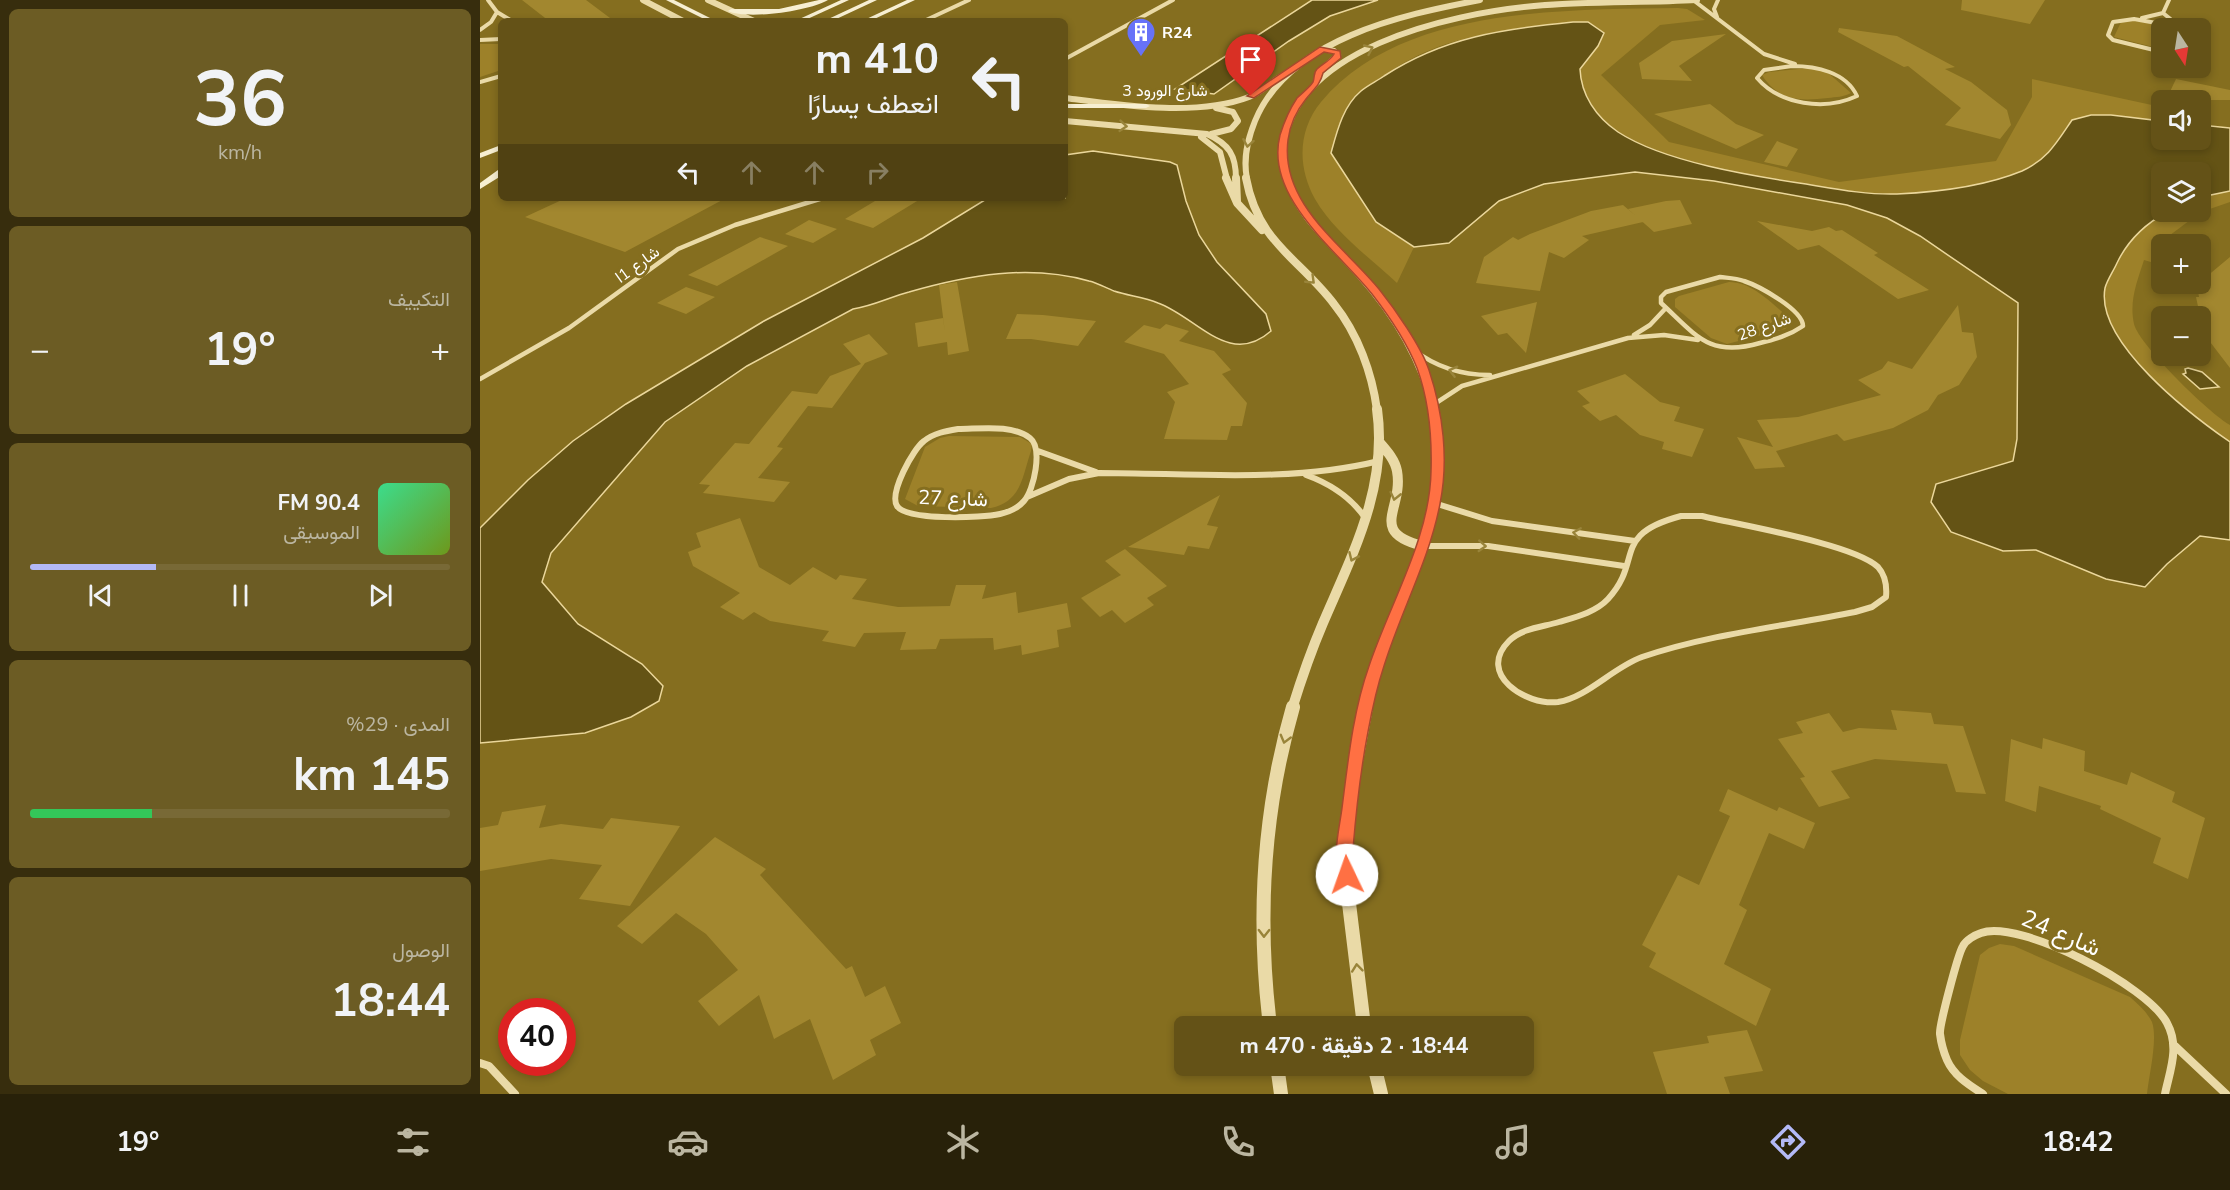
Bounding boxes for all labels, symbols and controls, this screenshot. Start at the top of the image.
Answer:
building icon: R24 [1125,16,1157,58]
north arrow [2151,18,2211,78]
map controls [2151,18,2211,366]
place label: R24 [1162,22,1193,44]
text: 410 m [815,31,939,88]
pin [1225,34,1276,96]
icon: left [960,42,1038,120]
icon: arrive [1234,43,1267,76]
one-way arrow [1363,44,1374,56]
text: 36 [193,46,287,153]
street label: شارع الورود 3 [1122,80,1208,102]
text: انعطف يسارًا [807,86,939,123]
button: sound [2151,90,2211,150]
one-way arrow [1119,120,1128,133]
one-way arrow [1242,138,1255,148]
text: km/h [218,139,262,166]
icon: left [672,156,705,189]
icon: ahead [735,156,768,189]
icon: ahead [798,156,831,189]
icon: right [861,156,894,189]
button: layers [2151,162,2211,222]
button: + [2151,234,2211,294]
street label: I1 شارع [611,241,664,288]
one-way arrow [1305,273,1315,284]
text: التكييف [388,286,450,313]
button: − [2151,306,2211,366]
street label: شارع 28 [1735,308,1794,346]
text: 19° [204,320,276,381]
text: − [30,328,50,373]
text: + [430,328,450,373]
one-way arrow [1448,365,1458,378]
street label: شارع 27 [918,484,988,513]
text: 90.4 FM [278,488,360,518]
one-way arrow [1389,491,1402,501]
text: الموسيقى [283,519,360,546]
one-way arrow [1572,527,1581,539]
one-way arrow [1477,539,1486,552]
one-way arrow [1348,551,1360,562]
icon: previous [84,579,117,612]
icon: pause [224,579,257,612]
icon: next [364,579,397,612]
text: المدى · 29% [346,711,450,738]
one-way arrow [1279,734,1292,744]
text: 145 km [293,745,450,806]
position arrow [1315,843,1379,907]
street label: شارع 24 [2016,902,2106,964]
one-way arrow [1258,928,1270,937]
text: الوصول [392,937,450,964]
one-way arrow [1351,964,1363,973]
text: 18:44 [331,971,450,1032]
speed limit sign: 40 [498,998,576,1076]
text: 18:44 · 2 دقيقة · 470 m [1240,1031,1468,1061]
icon: filters [392,1121,434,1163]
icon: car [667,1121,709,1163]
icon: climate [942,1121,984,1163]
icon: phone [1217,1121,1259,1163]
icon: music [1492,1121,1534,1163]
icon: directions [1767,1121,1809,1163]
text: 19° [117,1124,159,1161]
text: 18:42 [2042,1124,2114,1161]

